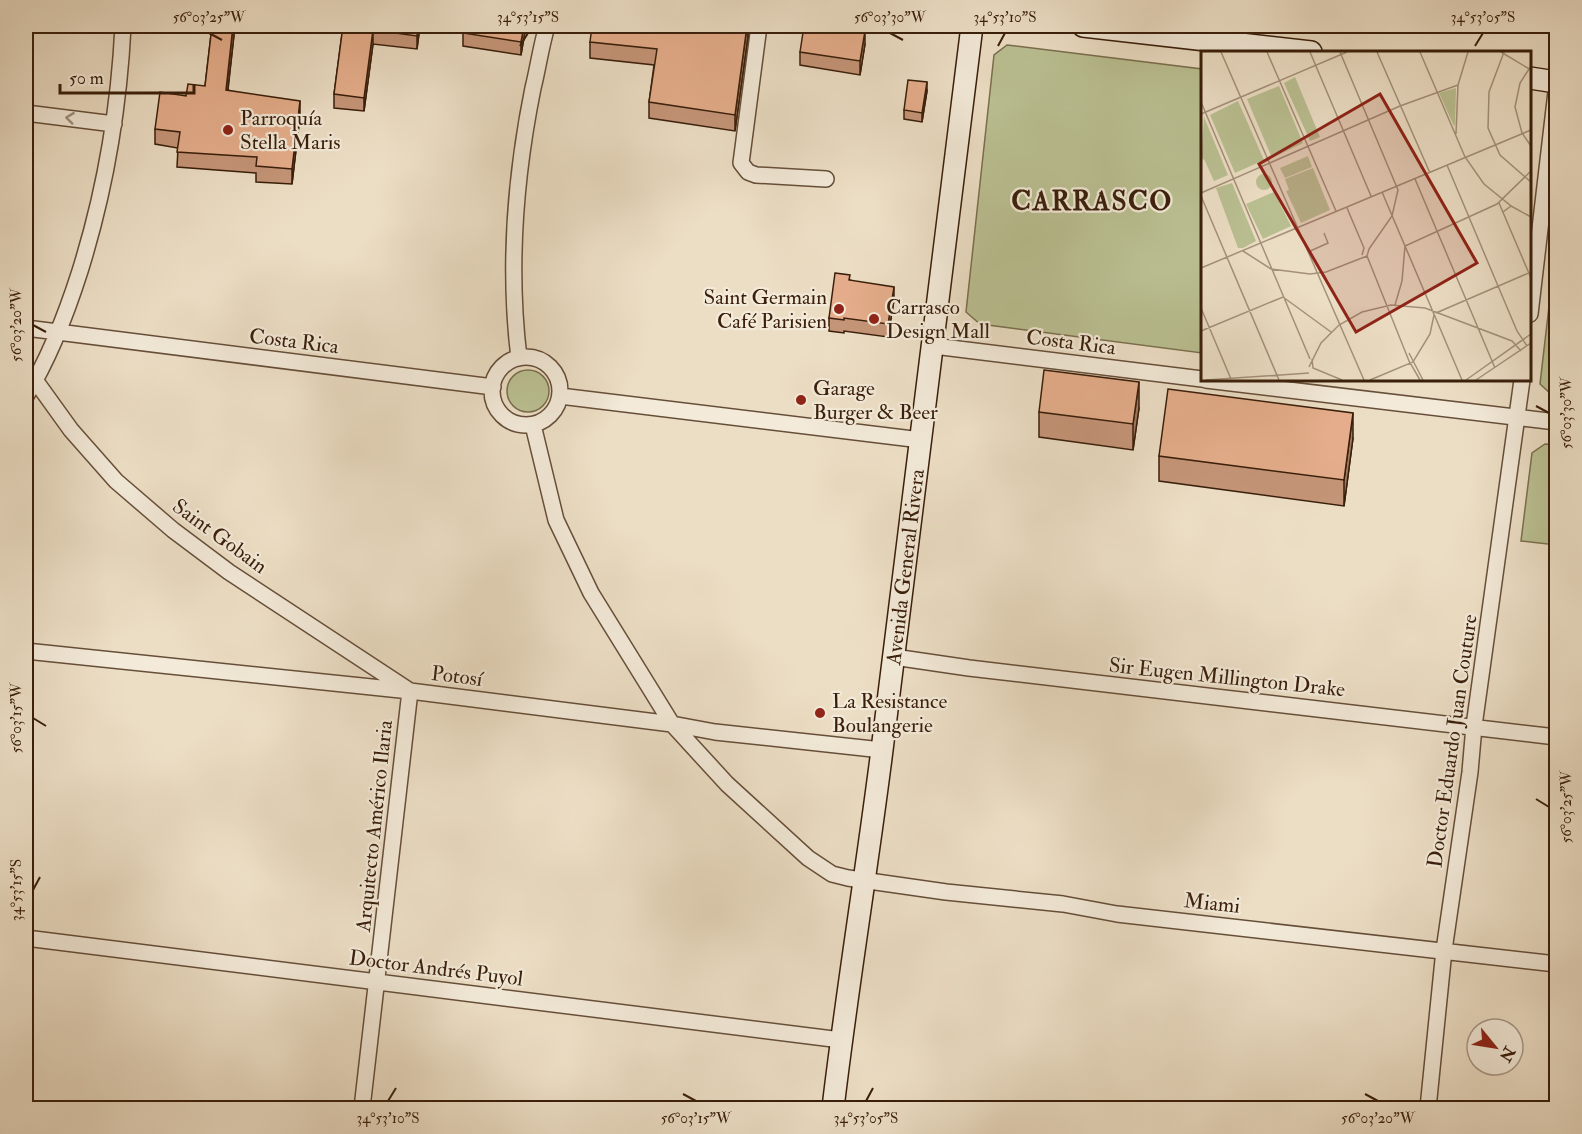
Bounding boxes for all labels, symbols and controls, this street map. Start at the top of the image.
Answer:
text: 56°03'25"W [173,8,246,27]
text: 34°53'15"S [497,8,559,27]
text: 56°03'30"W [854,8,927,27]
text: 34°53'10"S [973,8,1037,27]
text: 34°53'05"S [1451,8,1515,27]
inset map [1201,51,1531,381]
scale bar [60,57,194,95]
text: 50 m [69,67,104,90]
place label: Parroquía Stella Maris [240,105,341,156]
one-way arrow [65,113,74,125]
marker: Parroquía Stella Maris [221,123,235,137]
district label: CARRASCO [1011,185,1173,218]
place label: Saint Germain Café Parisien [704,284,827,335]
text: 56°03'20"W [7,287,26,362]
place label: Carrasco Design Mall [886,294,990,345]
marker: Saint Germain Café Parisien [832,302,846,316]
marker: Carrasco Design Mall [867,312,881,326]
street label: Costa Rica [248,323,341,360]
street label: Costa Rica [1025,324,1118,361]
place label: Garage Burger & Beer [813,375,938,426]
text: 56°03'30"W [1557,376,1576,449]
marker: Garage Burger & Beer [794,393,808,407]
street label: Avenida General Rivera [880,467,931,668]
street label: Saint Gobain [167,493,273,580]
street label: Doctor Eduardo Juan Couture [1421,612,1484,870]
street label: Sir Eugen Millington Drake [1107,652,1347,703]
street label: Potosí [430,660,486,693]
text: 56°03'15"W [7,682,26,753]
place label: La Resistance Boulangerie [832,688,948,739]
marker: La Resistance Boulangerie [813,706,827,720]
street label: Arquitecto Américo Ilaria [350,718,399,934]
text: 56°03'25"W [1557,770,1576,843]
text: 34°53'15"S [7,859,26,921]
street label: Miami [1182,887,1242,920]
street label: Doctor Andrés Puyol [347,944,525,993]
north arrow [1465,1017,1525,1077]
text: N [1495,1042,1520,1066]
text: 34°53'10"S [356,1109,420,1128]
text: 56°03'15"W [661,1109,732,1128]
text: 34°53'05"S [834,1109,898,1128]
text: 56°03'20"W [1341,1109,1416,1128]

